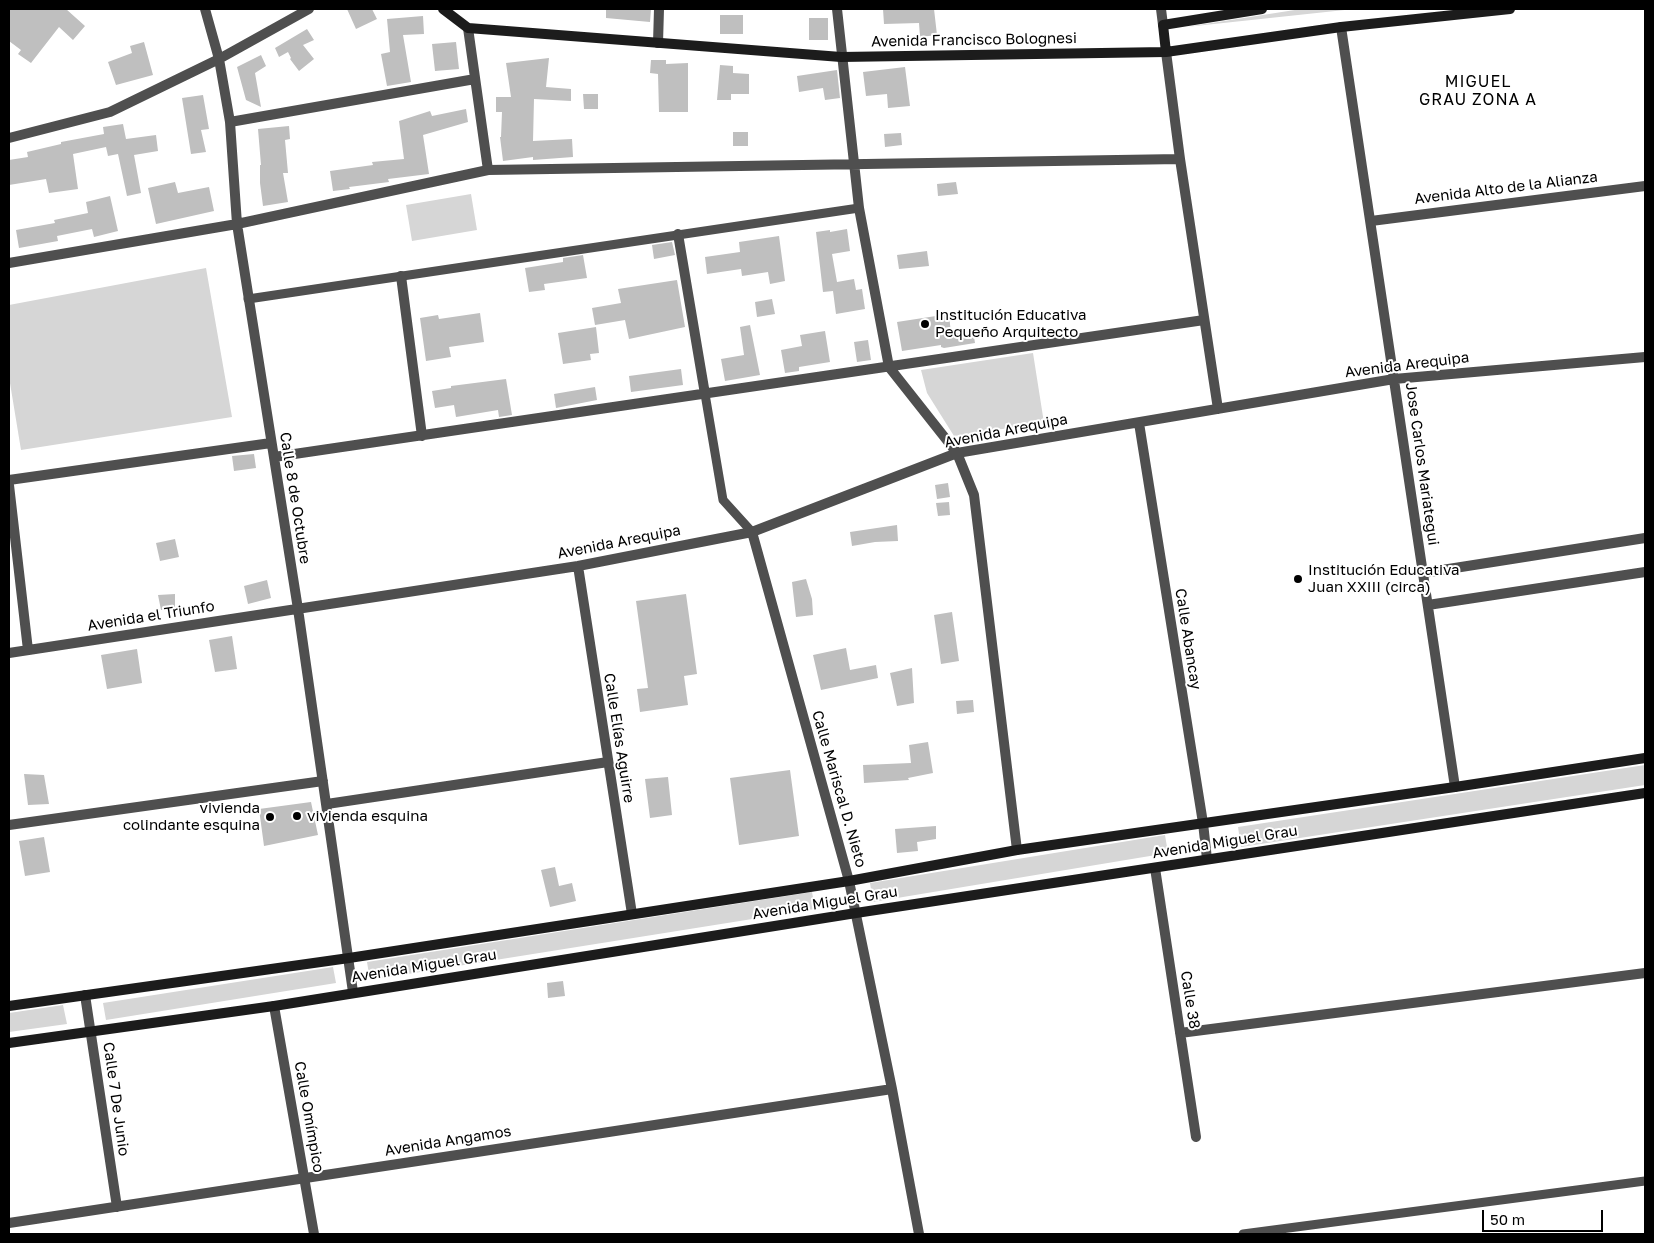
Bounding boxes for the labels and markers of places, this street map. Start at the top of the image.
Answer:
place label: Institución Educativa Pequeño Arquitecto [935,306,1086,341]
marker: Institución Educativa Pequeño Arquitecto [919,318,931,330]
place label: Institución Educativa Juan XXIII (circa) [1308,561,1459,596]
marker: Institución Educativa Juan XXIII (circa) [1292,573,1304,585]
place label: vivienda colindante esquina [123,799,260,834]
place label: vivienda esquina [307,807,428,825]
marker: vivienda esquina [291,810,303,822]
marker: vivienda colindante esquina [264,811,276,823]

